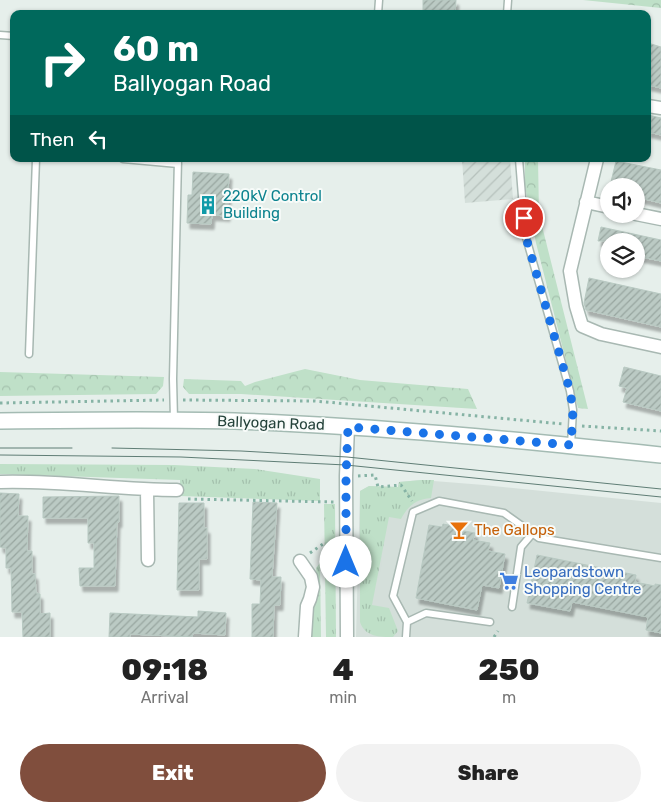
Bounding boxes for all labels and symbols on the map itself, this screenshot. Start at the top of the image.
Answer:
place label: 220kV Control Building [223,187,322,222]
building icon: 220kV Control Building [197,194,219,216]
pin [503,197,545,239]
street label: Ballyogan Road [217,412,325,434]
bar icon: The Gallops [448,519,470,541]
place label: The Gallops [474,521,555,539]
position arrow [319,535,371,587]
place label: Leopardstown Shopping Centre [524,563,642,598]
supermarket icon: Leopardstown Shopping Centre [498,570,520,592]

